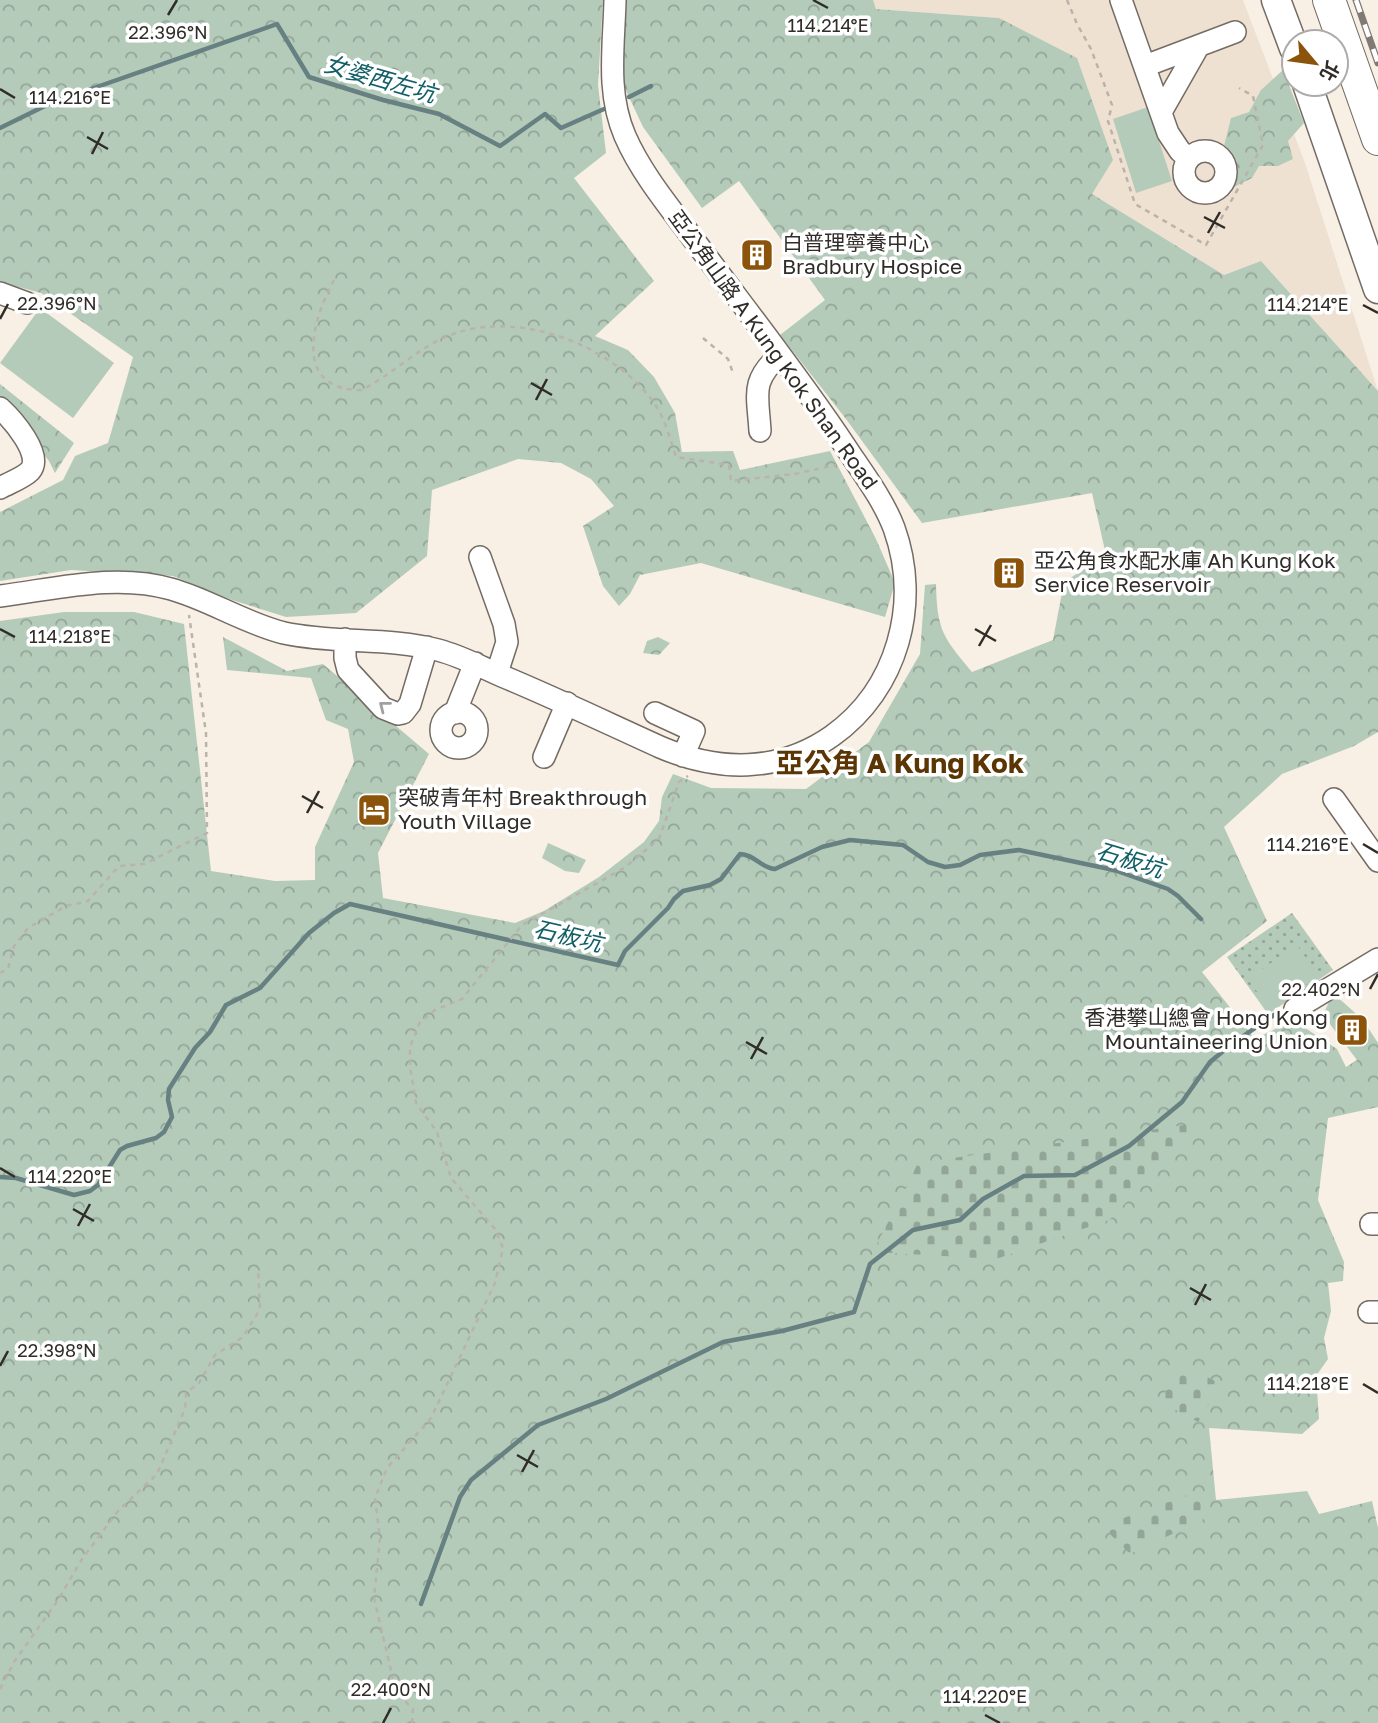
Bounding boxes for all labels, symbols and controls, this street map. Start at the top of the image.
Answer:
text: 114.214°E [787,14,869,36]
text: 22.396°N [128,21,208,43]
north arrow [1280,28,1350,98]
water label: 女婆西左坑 [321,49,442,108]
text: 北 [1316,58,1345,85]
text: 114.216°E [29,86,111,108]
street label: 亞公角山路 A Kung Kok Shan Road [664,205,884,494]
place label: 白普理寧養中心 Bradbury Hospice [782,229,962,279]
building icon: 白普理寧養中心 Bradbury Hospice [738,236,776,274]
text: 22.396°N [17,292,97,314]
text: 114.214°E [1267,293,1349,315]
place label: 亞公角食水配水庫 Ah Kung Kok Service Reservoir [1034,547,1336,597]
building icon: 亞公角食水配水庫 Ah Kung Kok Service Reservoir [990,554,1028,592]
text: 114.218°E [29,625,111,647]
one-way arrow [380,702,392,714]
district label: 亞公角 A Kung Kok [776,746,1024,779]
place label: 突破青年村 Breakthrough Youth Village [398,784,647,834]
hotel icon: 突破青年村 Breakthrough Youth Village [355,791,393,829]
text: 114.216°E [1267,833,1349,855]
water label: 石板坑 [1093,836,1170,883]
water label: 石板坑 [531,914,608,957]
text: 22.402°N [1281,978,1361,1000]
place label: 香港攀山總會 Hong Kong Mountaineering Union [1085,1004,1328,1054]
building icon: 香港攀山總會 Hong Kong Mountaineering Union [1333,1011,1371,1049]
text: 114.220°E [28,1165,112,1187]
text: 22.398°N [17,1339,97,1361]
text: 114.218°E [1267,1372,1349,1394]
text: 22.400°N [351,1678,431,1700]
text: 114.220°E [943,1685,1027,1707]

